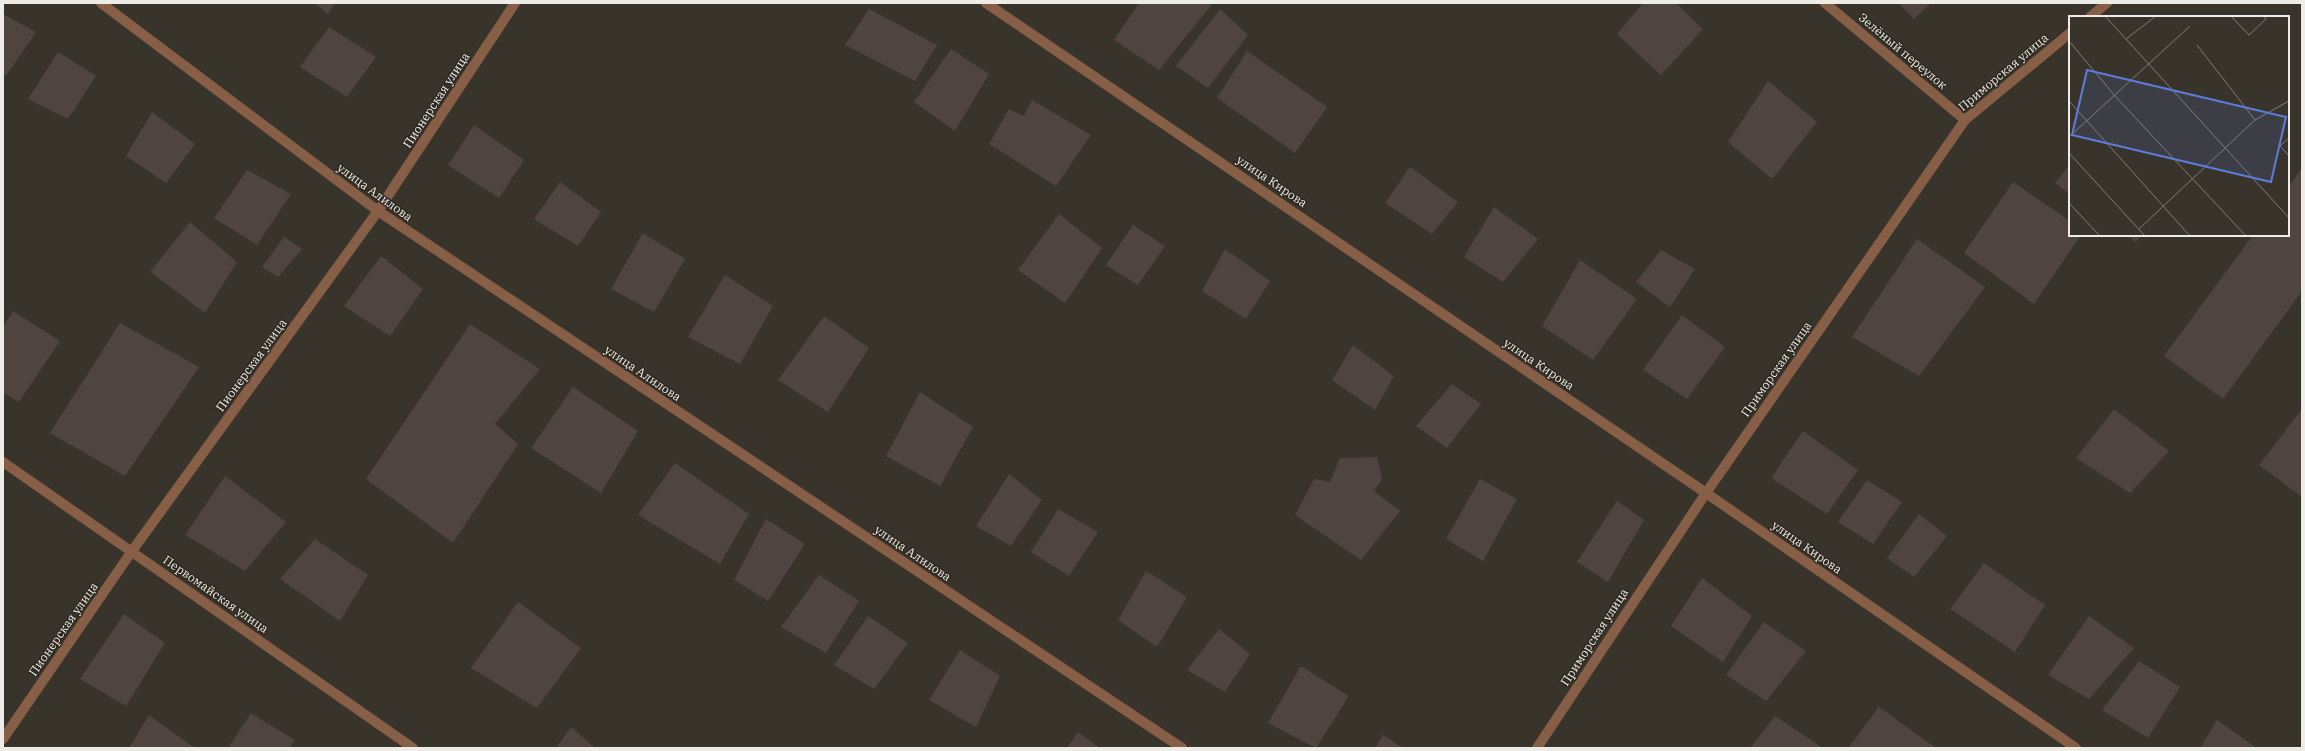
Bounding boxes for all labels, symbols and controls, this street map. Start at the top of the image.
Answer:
street label: Зелёный переулок [1856,10,1950,92]
inset map [2069,16,2289,236]
street label: Приморская улица [1955,30,2051,114]
street label: Пионерская улица [400,49,473,151]
street label: улица Кирова [1234,152,1311,210]
street label: улица Алилова [334,160,416,225]
street label: Пионерская улица [212,315,290,414]
street label: Приморская улица [1737,318,1815,420]
street label: улица Кирова [1501,335,1578,393]
street label: улица Алилова [602,342,685,404]
street label: улица Кирова [1769,517,1845,577]
street label: улица Алилова [872,522,955,584]
street label: Первомайская улица [160,552,272,636]
street label: Пионерская улица [25,579,101,679]
street label: Приморская улица [1557,585,1631,688]

